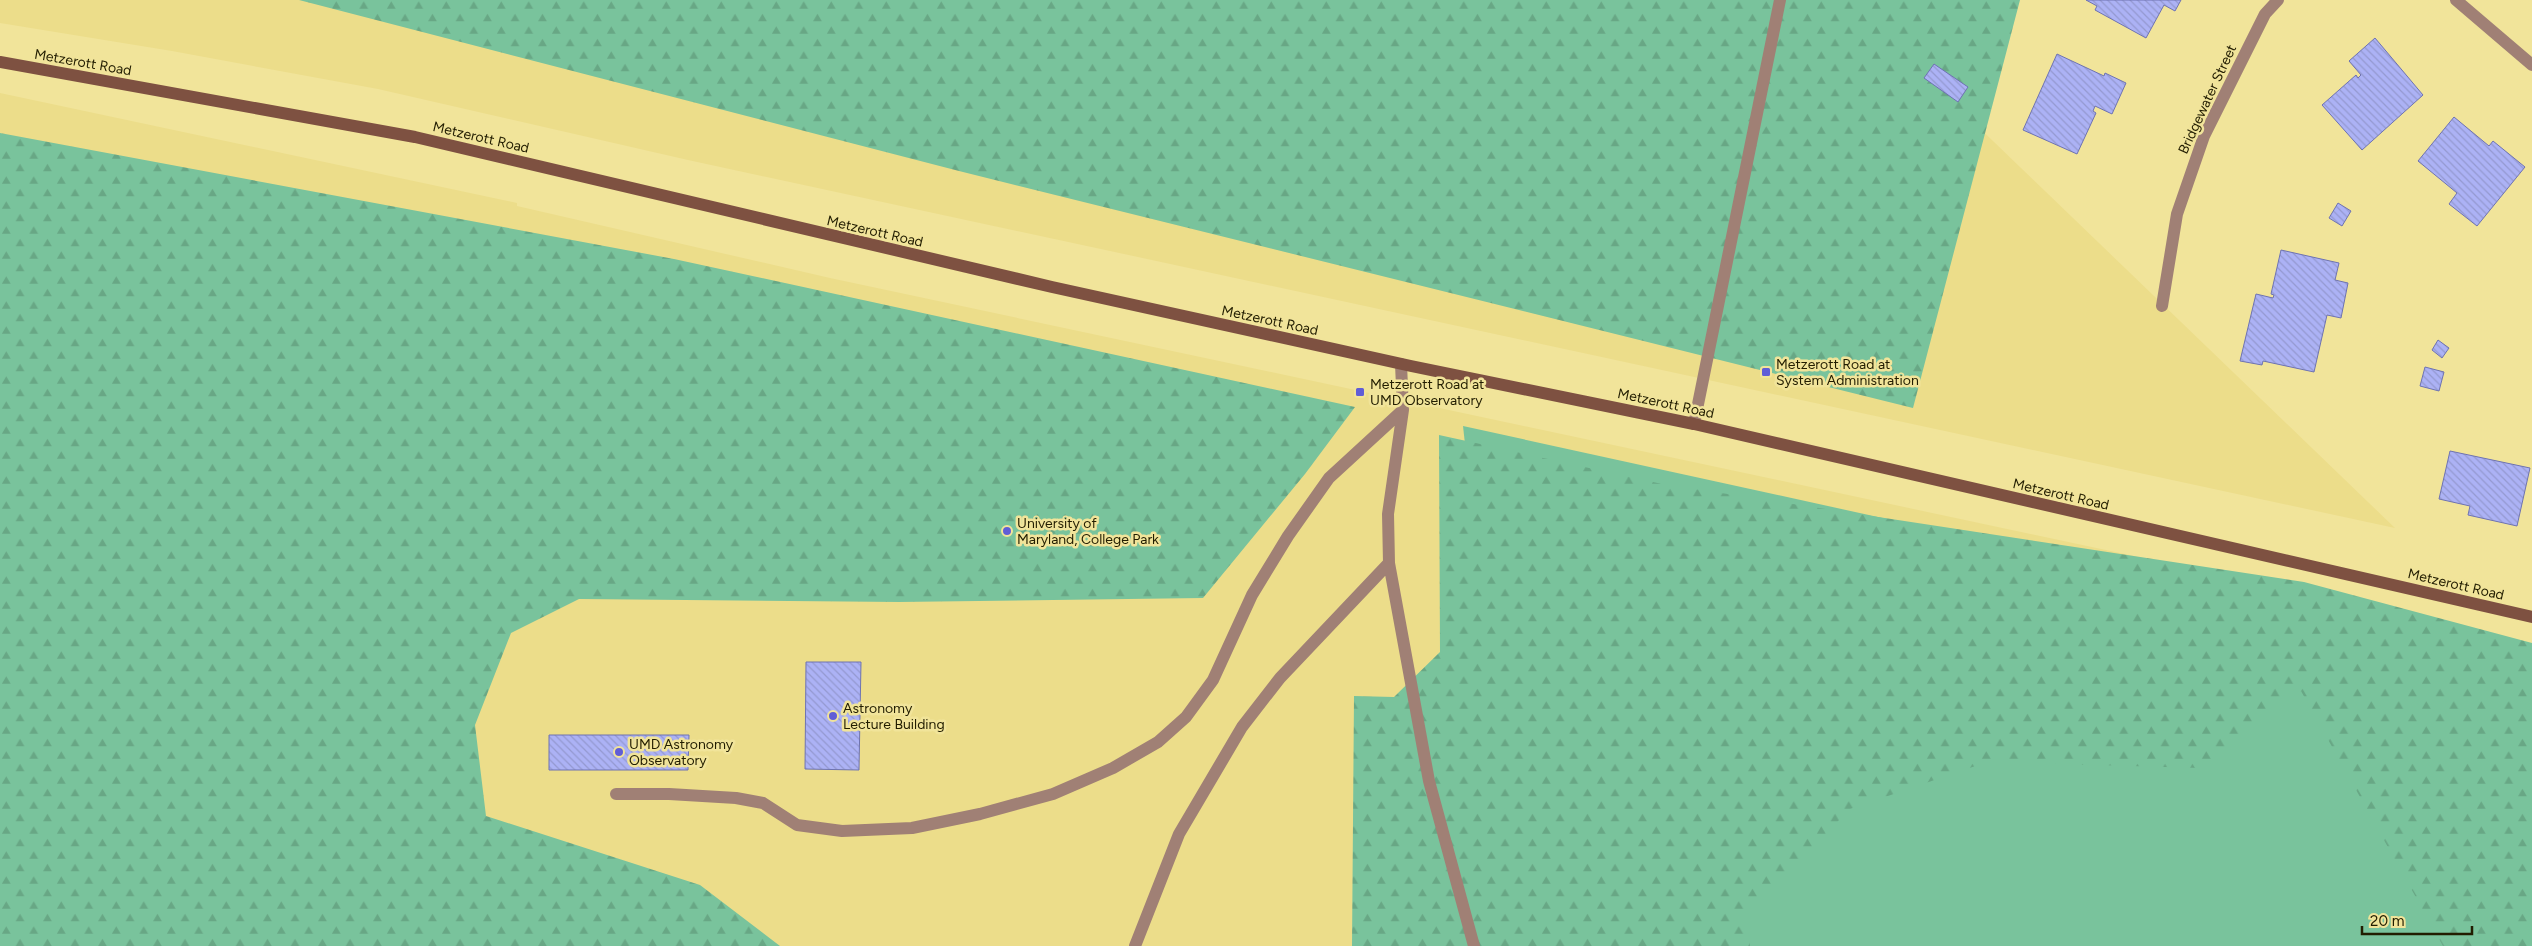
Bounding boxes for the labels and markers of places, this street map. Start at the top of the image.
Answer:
place label: Metzerott Road at System Administration [1776,356,1919,389]
marker: Metzerott Road at System Administration [1760,366,1772,378]
place label: Metzerott Road at UMD Observatory [1370,376,1484,409]
marker: Metzerott Road at UMD Observatory [1354,386,1366,398]
place label: University of Maryland, College Park [1017,515,1159,548]
marker: University of Maryland, College Park [1001,525,1013,537]
place label: Astronomy Lecture Building [843,700,945,733]
marker: Astronomy Lecture Building [827,710,839,722]
place label: UMD Astronomy Observatory [629,736,734,769]
marker: UMD Astronomy Observatory [613,746,625,758]

